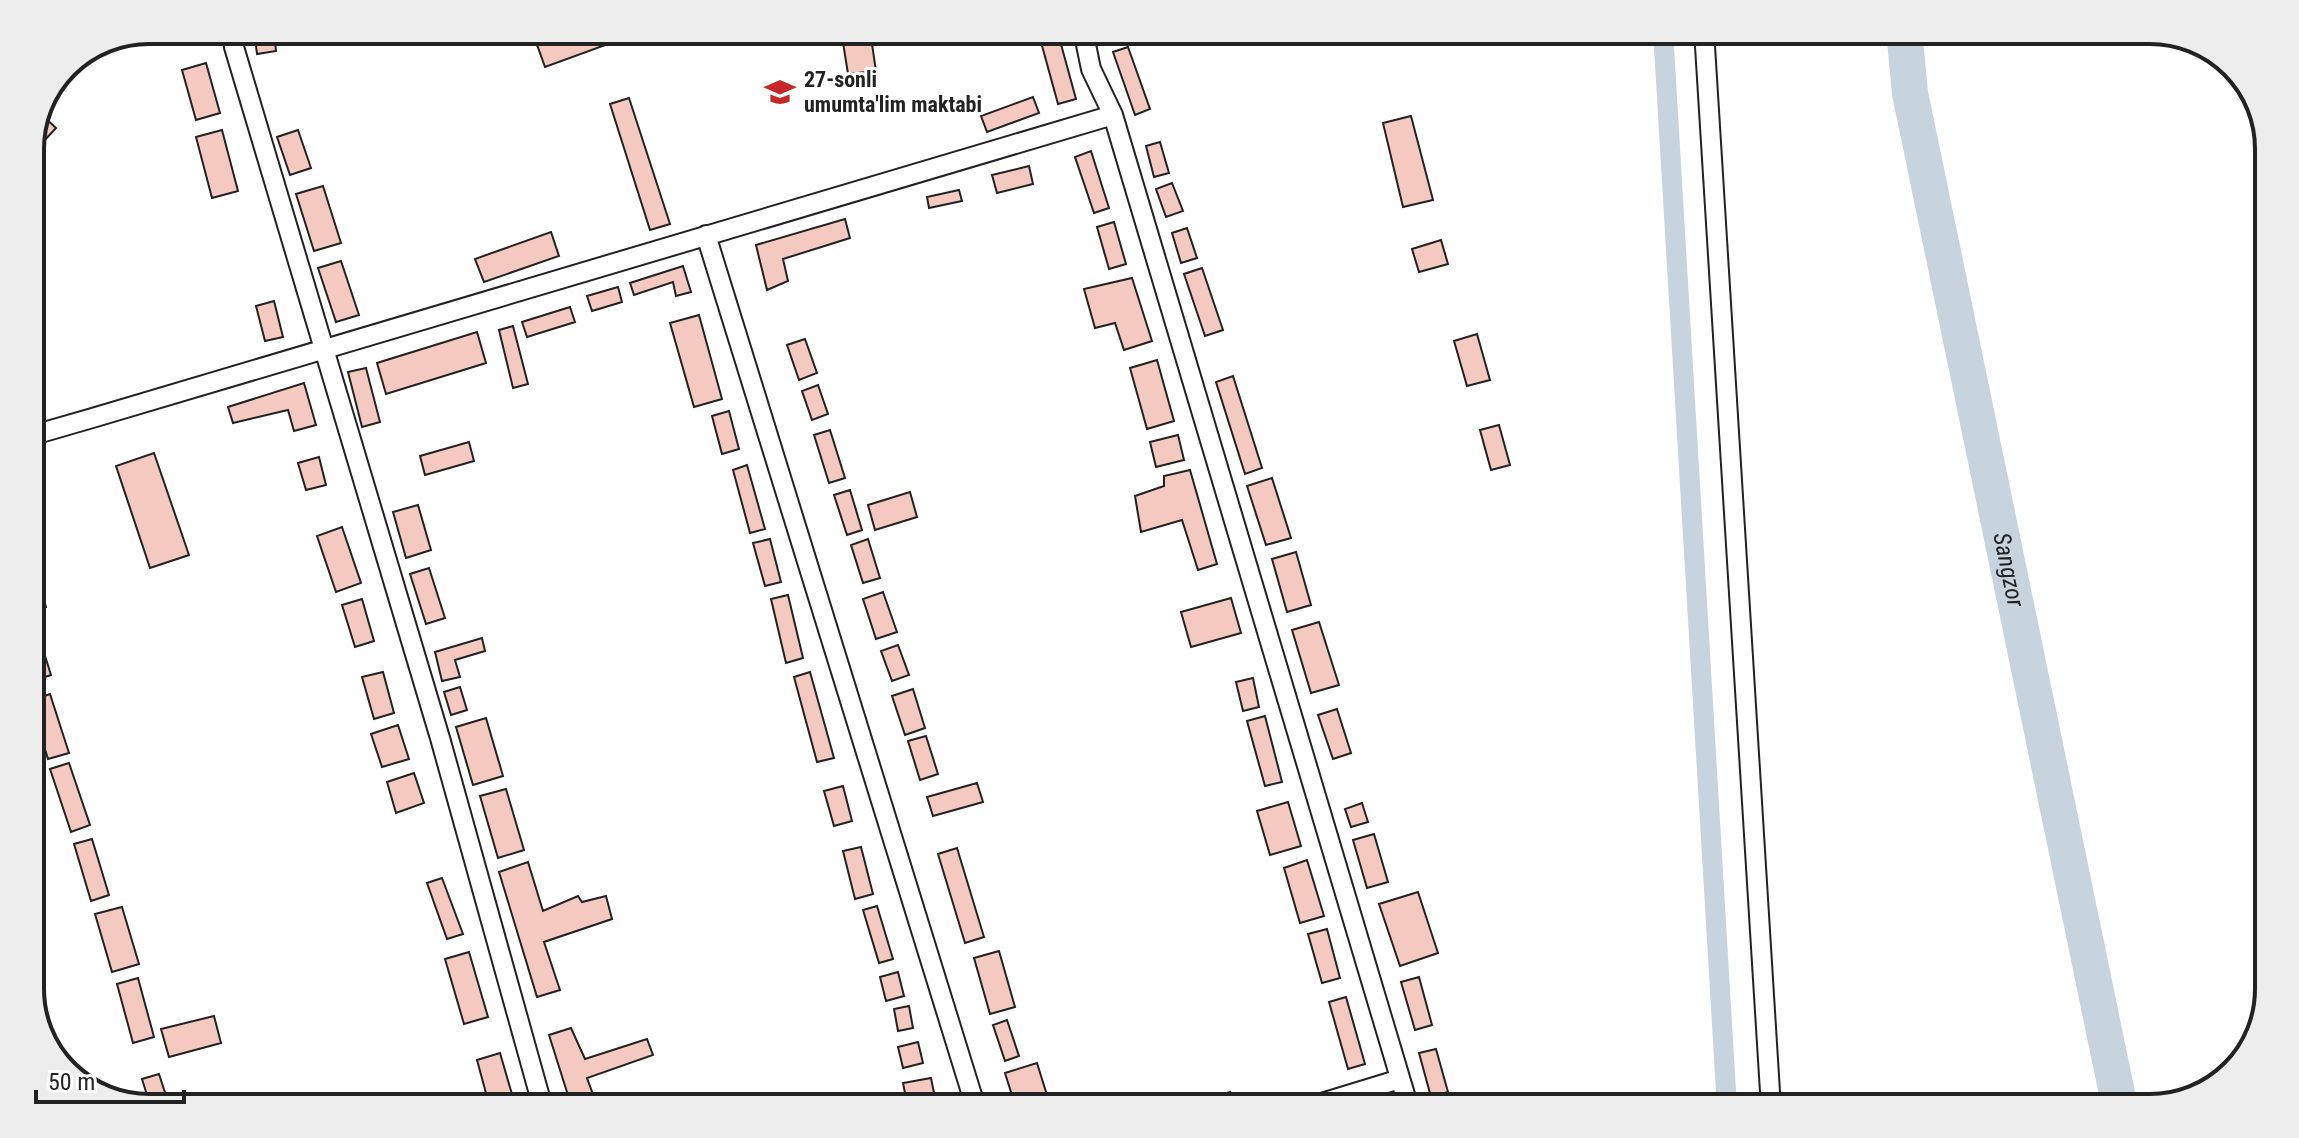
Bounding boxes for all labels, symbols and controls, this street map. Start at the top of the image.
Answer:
place label: 27-sonli umumta'lim maktabi [804,67,982,117]
school or university icon: 27-sonli umumta'lim maktabi [763,75,797,109]
water label: Sangzor [1987,530,2030,610]
scale bar [36,1054,184,1104]
text: 50 m [48,1068,95,1096]

